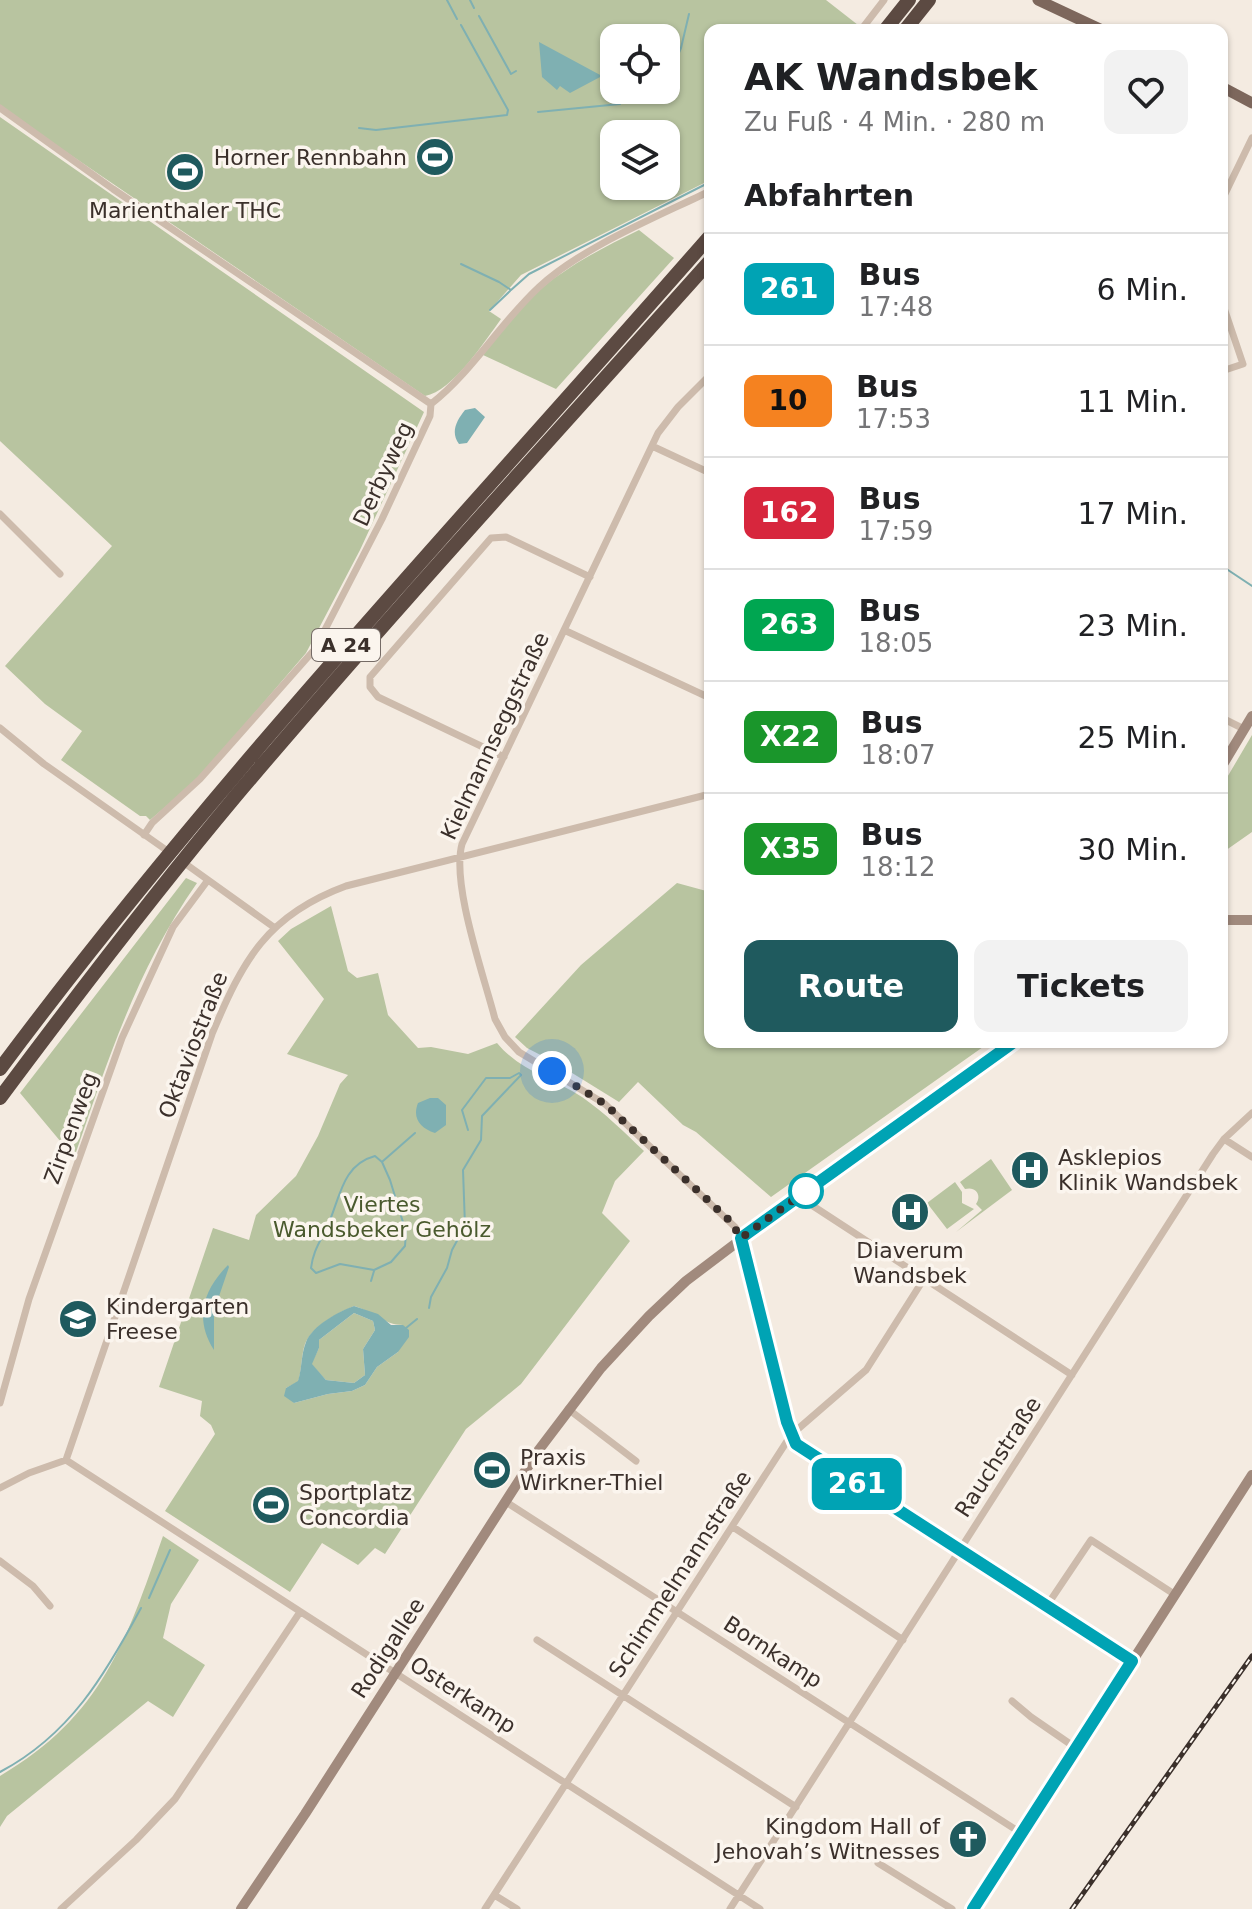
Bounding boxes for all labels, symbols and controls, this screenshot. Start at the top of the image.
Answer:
map controls [600,24,680,200]
button: locate [600,24,680,104]
button: heart [1104,50,1188,134]
text: AK Wandsbek [744,55,1037,99]
text: Zu Fuß · 4 Min. · 280 m [744,107,1045,137]
button: layers [600,120,680,200]
sports icon: Horner Rennbahn [414,136,456,178]
place label: Horner Rennbahn [214,145,407,170]
sports icon: Marienthaler THC [164,151,206,193]
text: Abfahrten [744,178,914,213]
place label: Marienthaler THC [89,198,281,223]
text: Bus [858,257,921,292]
text: 261 [760,272,818,305]
text: 6 Min. [1097,272,1188,307]
text: 17:48 [858,292,933,322]
text: Bus [856,369,918,404]
text: 10 [769,384,807,417]
text: 11 Min. [1078,384,1188,419]
text: 17:53 [856,404,931,434]
street label: Derbyweg [348,418,418,530]
text: Bus [858,481,921,516]
text: 162 [760,496,818,529]
text: 17 Min. [1078,496,1188,531]
text: 17:59 [858,516,933,546]
text: Bus [858,593,921,628]
text: 263 [760,608,818,641]
text: 23 Min. [1078,608,1188,643]
street label: Kielmannseggstraße [436,628,554,844]
text: 18:05 [858,628,933,658]
road number: A 24 [312,629,380,661]
text: Bus [861,705,923,740]
text: X22 [760,720,821,753]
text: 25 Min. [1078,720,1188,755]
text: 18:07 [861,740,936,770]
text: Bus [861,817,923,852]
text: X35 [760,832,821,865]
text: 30 Min. [1078,832,1188,867]
text: 18:12 [861,852,936,882]
button: Route [744,940,958,1032]
button: Tickets [974,940,1188,1032]
street label: Oktaviostraße [154,968,232,1122]
your location [532,1051,572,1091]
street label: Zirpenweg [39,1069,103,1187]
place label: Asklepios Klinik Wandsbek [1058,1145,1238,1195]
hospital icon: Asklepios Klinik Wandsbek [1009,1149,1051,1191]
unlabelled marker [789,1174,823,1208]
hospital icon: Diaverum Wandsbek [889,1191,931,1233]
park label: Viertes Wandsbeker Gehölz [273,1192,491,1242]
place label: Diaverum Wandsbek [853,1238,967,1288]
place label: Kindergarten Freese [106,1294,249,1344]
school or university icon: Kindergarten Freese [57,1298,99,1340]
street label: Rauchstraße [950,1392,1046,1522]
place label: Praxis Wirkner-Thiel [520,1445,663,1495]
sports icon: Praxis Wirkner-Thiel [471,1449,513,1491]
line badge: 261 [811,1458,903,1510]
street label: Schimmelmannstraße [604,1466,756,1682]
text: 261 [828,1467,886,1500]
place label: Sportplatz Concordia [299,1480,412,1530]
sports icon: Sportplatz Concordia [250,1484,292,1526]
street label: Rodigallee [346,1593,430,1703]
street label: Bornkamp [719,1611,827,1693]
street label: Osterkamp [405,1652,521,1738]
place label: Kingdom Hall of Jehovah’s Witnesses [713,1814,941,1864]
church icon: Kingdom Hall of Jehovah’s Witnesses [947,1818,989,1860]

